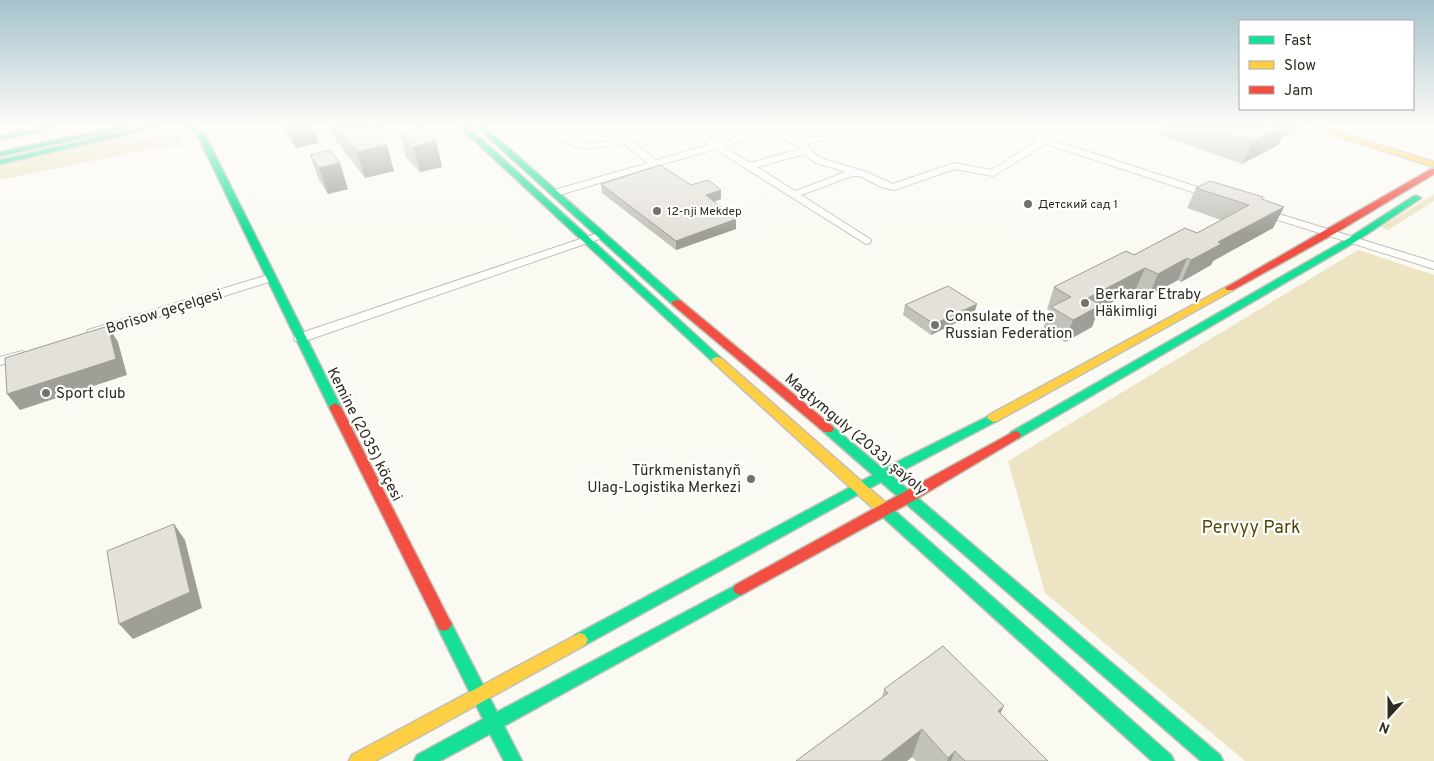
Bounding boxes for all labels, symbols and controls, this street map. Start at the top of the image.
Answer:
legend [1239,20,1414,110]
text: Fast [1284,32,1312,51]
text: Slow [1284,57,1316,76]
text: Jam [1284,82,1313,101]
place label: Детский сад 1 [1038,197,1118,213]
marker: Детский сад 1 [1022,198,1034,210]
place label: 12-nji Mekdep [667,204,742,220]
marker: 12-nji Mekdep [651,205,663,217]
street label: Borisow geçelgesi [104,286,225,339]
place label: Berkarar Etraby Häkimligi [1095,286,1201,322]
marker: Berkarar Etraby Häkimligi [1079,297,1091,309]
place label: Consulate of the Russian Federation [945,308,1072,344]
marker: Consulate of the Russian Federation [929,319,941,331]
street label: Kemine (2035) köçesi [322,364,406,505]
street label: Magtymguly (2033) şaýoly [780,370,930,500]
place label: Sport club [56,385,126,404]
marker: Sport club [40,387,52,399]
place label: Türkmenistanyň Ulag-Logistika Merkezi [587,462,741,498]
marker: Türkmenistanyň Ulag-Logistika Merkezi [745,473,757,485]
park label: Pervyy Park [1201,517,1301,540]
north arrow [1364,691,1414,741]
text: N [1377,717,1393,736]

